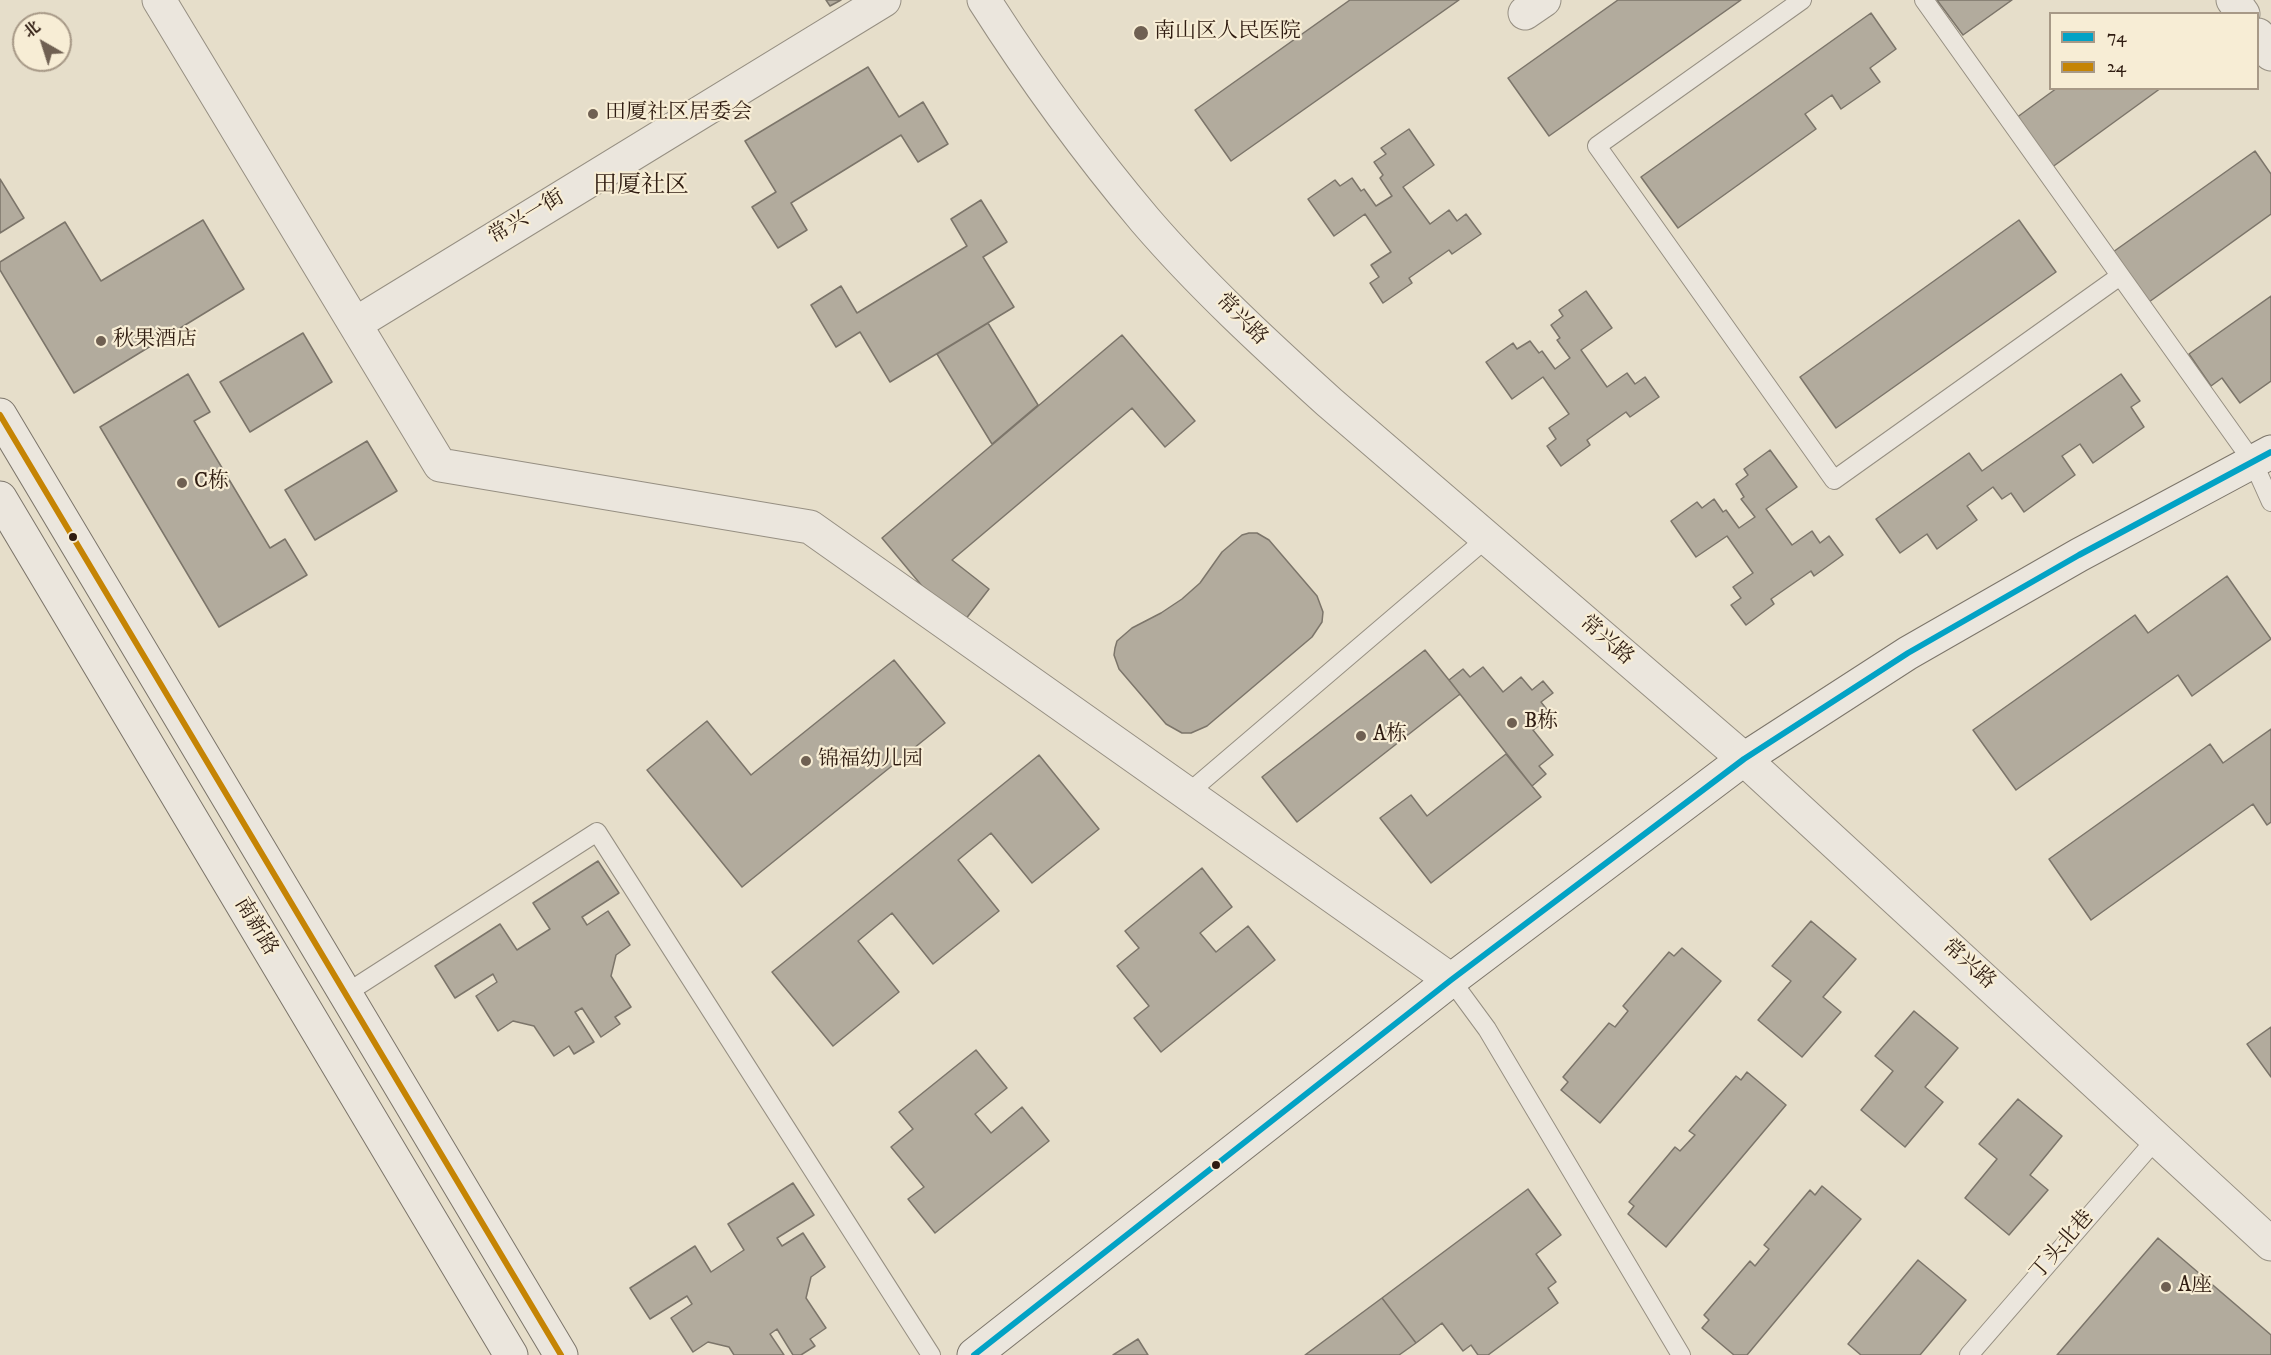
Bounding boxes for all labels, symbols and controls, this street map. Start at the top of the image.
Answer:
north arrow [12,12,72,72]
legend [2049,12,2259,90]
text: 北 [19,17,44,42]
place label: 南山区人民医院 [1154,20,1301,46]
marker: 南山区人民医院 [1132,24,1150,42]
text: 74 [2107,26,2127,48]
text: 24 [2107,56,2126,78]
place label: 田厦社区居委会 [605,101,752,127]
marker: 田厦社区居委会 [586,107,600,121]
district label: 田厦社区 [593,173,689,201]
street label: 常兴一街 [485,186,569,250]
street label: 常兴路 [1210,289,1272,351]
place label: 秋果酒店 [113,328,197,354]
marker: 秋果酒店 [94,334,108,348]
place label: C栋 [194,470,229,496]
marker: C栋 [175,476,189,490]
unlabelled marker [67,531,79,543]
street label: 常兴路 [1574,611,1638,671]
place label: B栋 [1524,710,1558,736]
marker: B栋 [1505,716,1519,730]
place label: A栋 [1373,723,1407,749]
marker: A栋 [1354,729,1368,743]
place label: 锦福幼儿园 [818,748,923,774]
marker: 锦福幼儿园 [799,754,813,768]
street label: 南新路 [228,894,282,960]
street label: 常兴路 [1936,935,2000,995]
unlabelled marker [1210,1159,1222,1171]
street label: 丁头北巷 [2026,1206,2100,1286]
place label: A座 [2178,1274,2212,1300]
marker: A座 [2159,1280,2173,1294]

